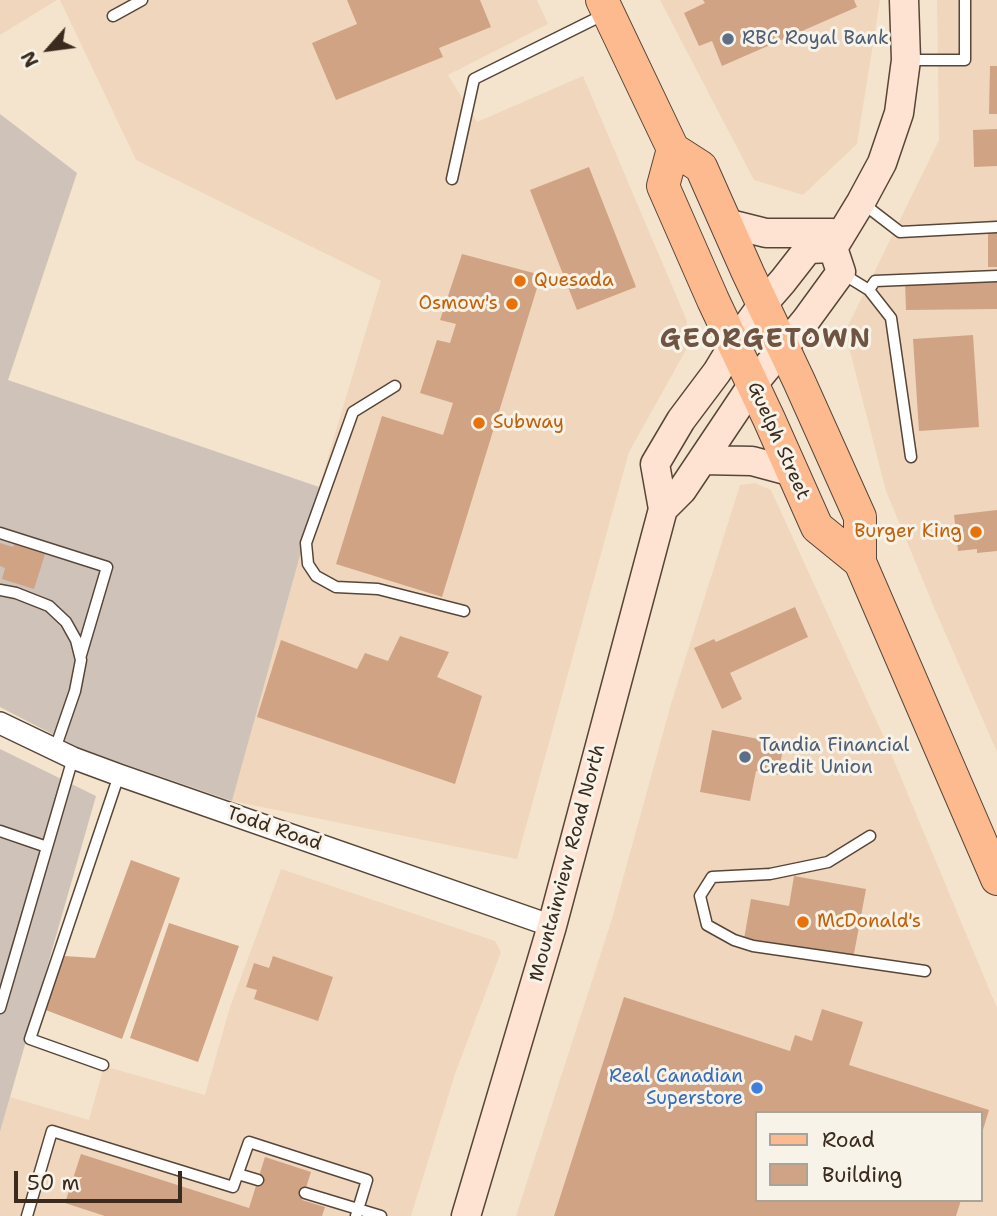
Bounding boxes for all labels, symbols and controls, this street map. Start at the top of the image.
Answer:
north arrow [14,14,84,84]
place label: RBC Royal Bank [742,28,889,50]
marker: RBC Royal Bank [720,31,736,47]
text: N [15,47,45,72]
place label: Quesada [534,270,614,292]
marker: Quesada [512,273,528,289]
place label: Osmow's [419,293,498,315]
marker: Osmow's [504,296,520,312]
district label: GEORGETOWN [661,324,871,356]
street label: Guelph Street [742,379,814,503]
place label: Subway [493,412,564,434]
marker: Subway [471,415,487,431]
place label: Burger King [854,521,962,543]
marker: Burger King [968,524,984,540]
place label: Tandia Financial Credit Union [759,735,909,779]
street label: Mountainview Road North [525,742,611,984]
marker: Tandia Financial Credit Union [737,749,753,765]
street label: Todd Road [223,802,325,856]
place label: McDonald's [817,911,921,933]
marker: McDonald's [795,914,811,930]
place label: Real Canadian Superstore [609,1066,743,1110]
marker: Real Canadian Superstore [749,1080,765,1096]
legend [755,1111,983,1202]
text: Road [822,1126,875,1154]
scale bar [18,1156,186,1200]
text: Building [822,1161,902,1189]
text: 50 m [27,1169,80,1197]

